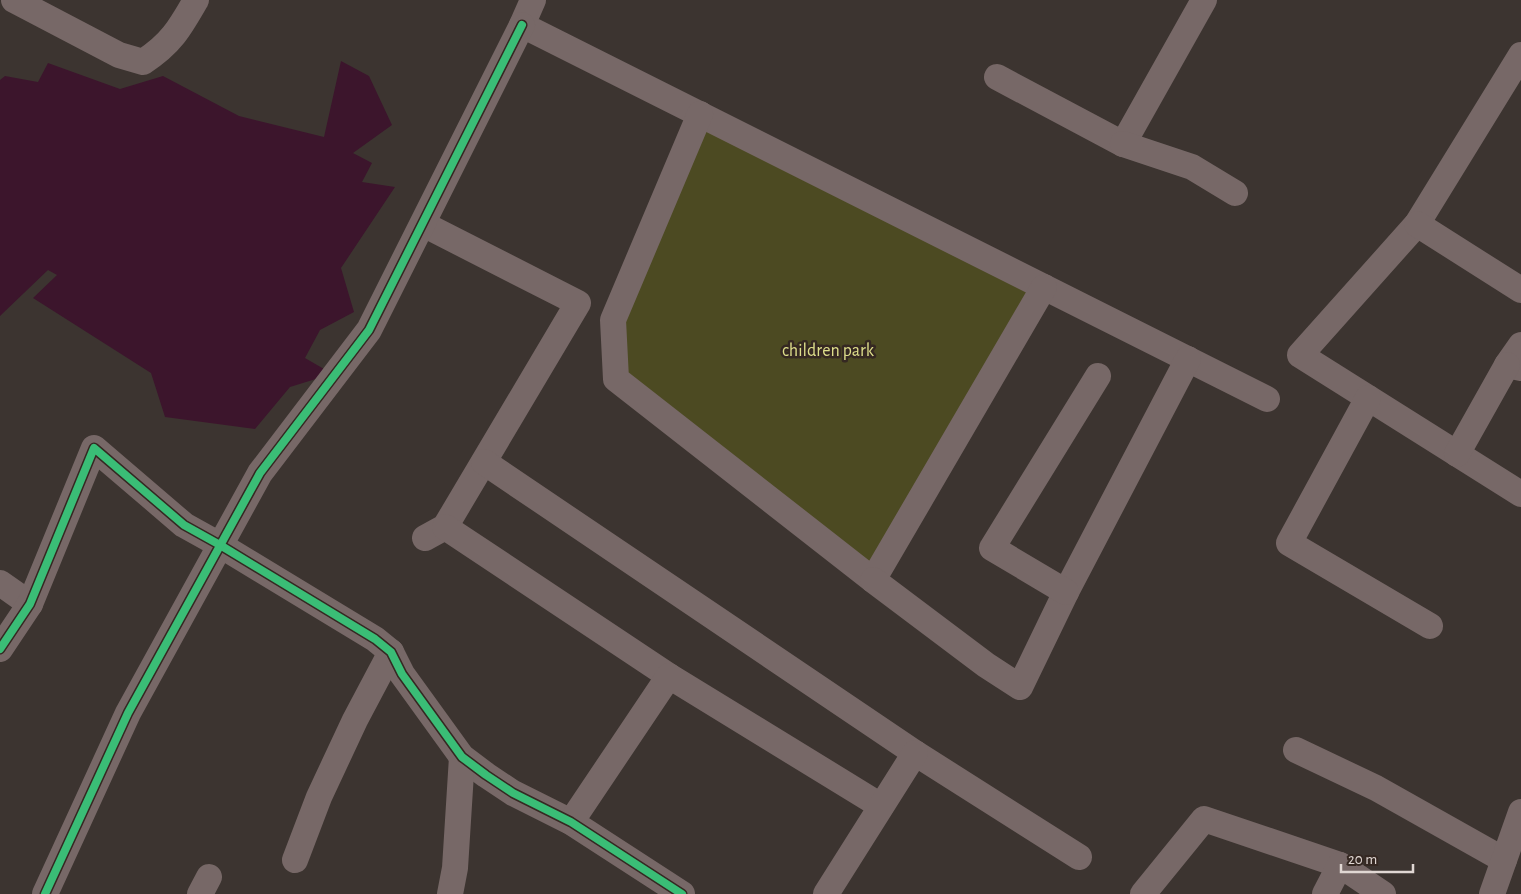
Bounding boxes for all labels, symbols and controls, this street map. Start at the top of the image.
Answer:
park label: children park [782,342,875,360]
scale bar [1341,842,1414,874]
text: 20 m [1348,852,1377,867]

